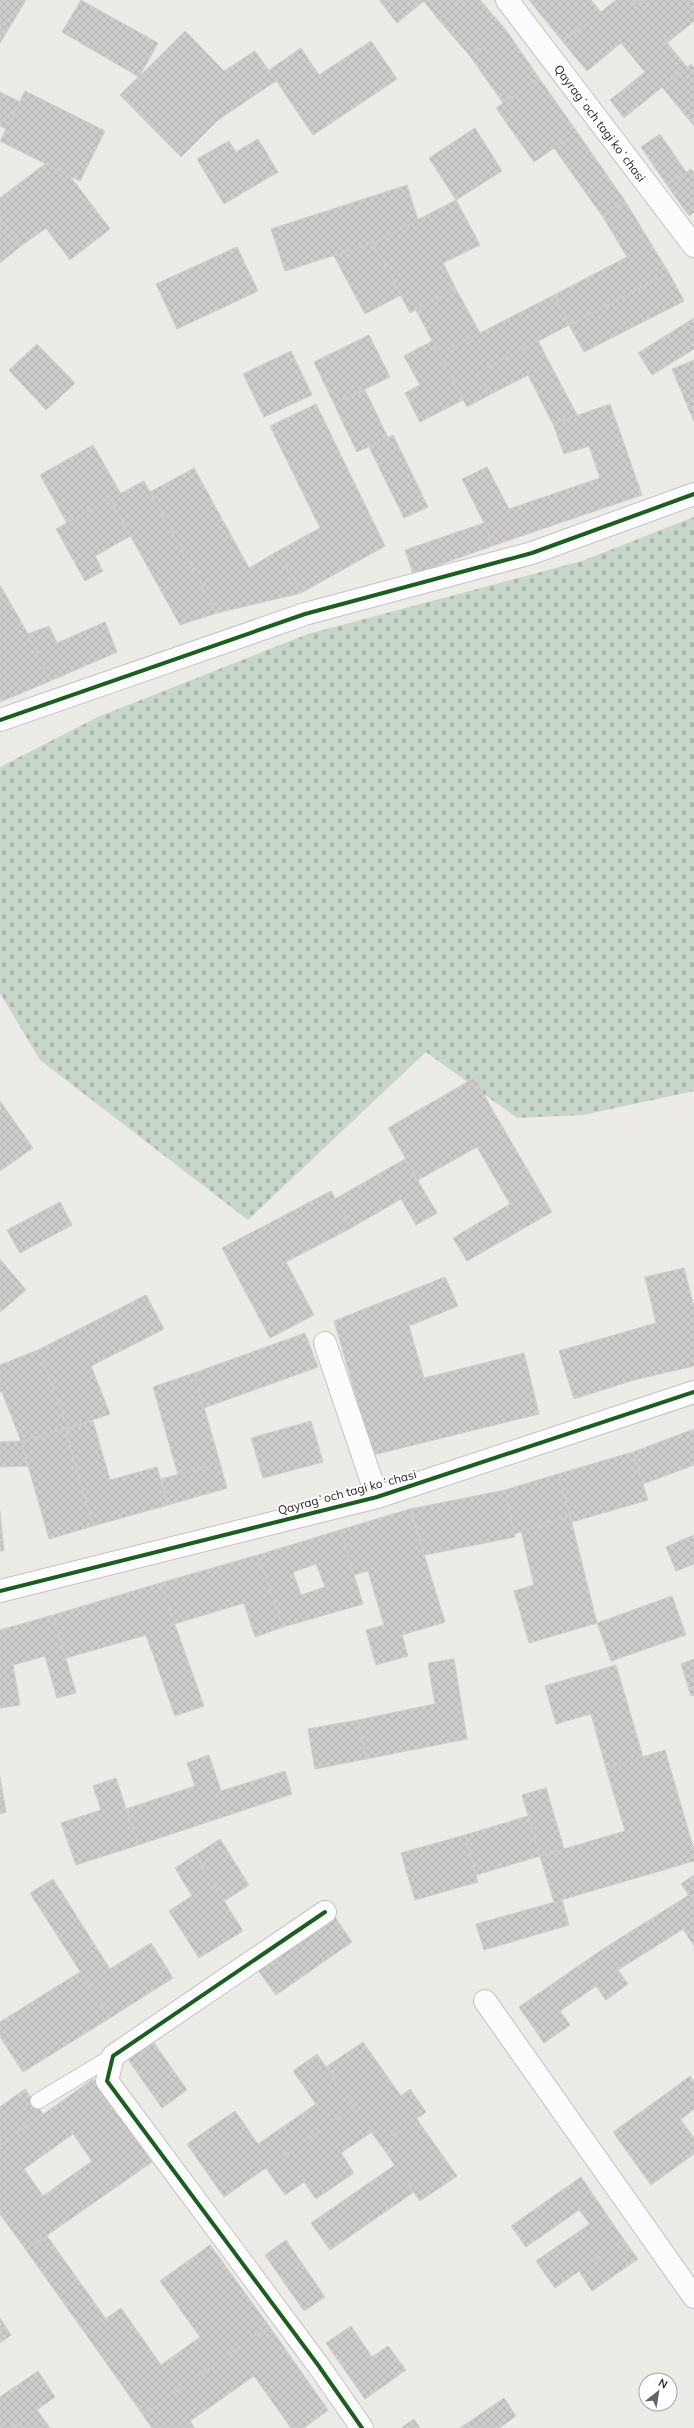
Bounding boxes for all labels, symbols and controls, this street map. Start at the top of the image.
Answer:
street label: Qayragʻoch tagi koʻchasi [551,61,649,185]
street label: Qayragʻoch tagi koʻchasi [276,1466,418,1518]
north arrow [638,2372,678,2412]
text: N [656,2375,670,2391]

